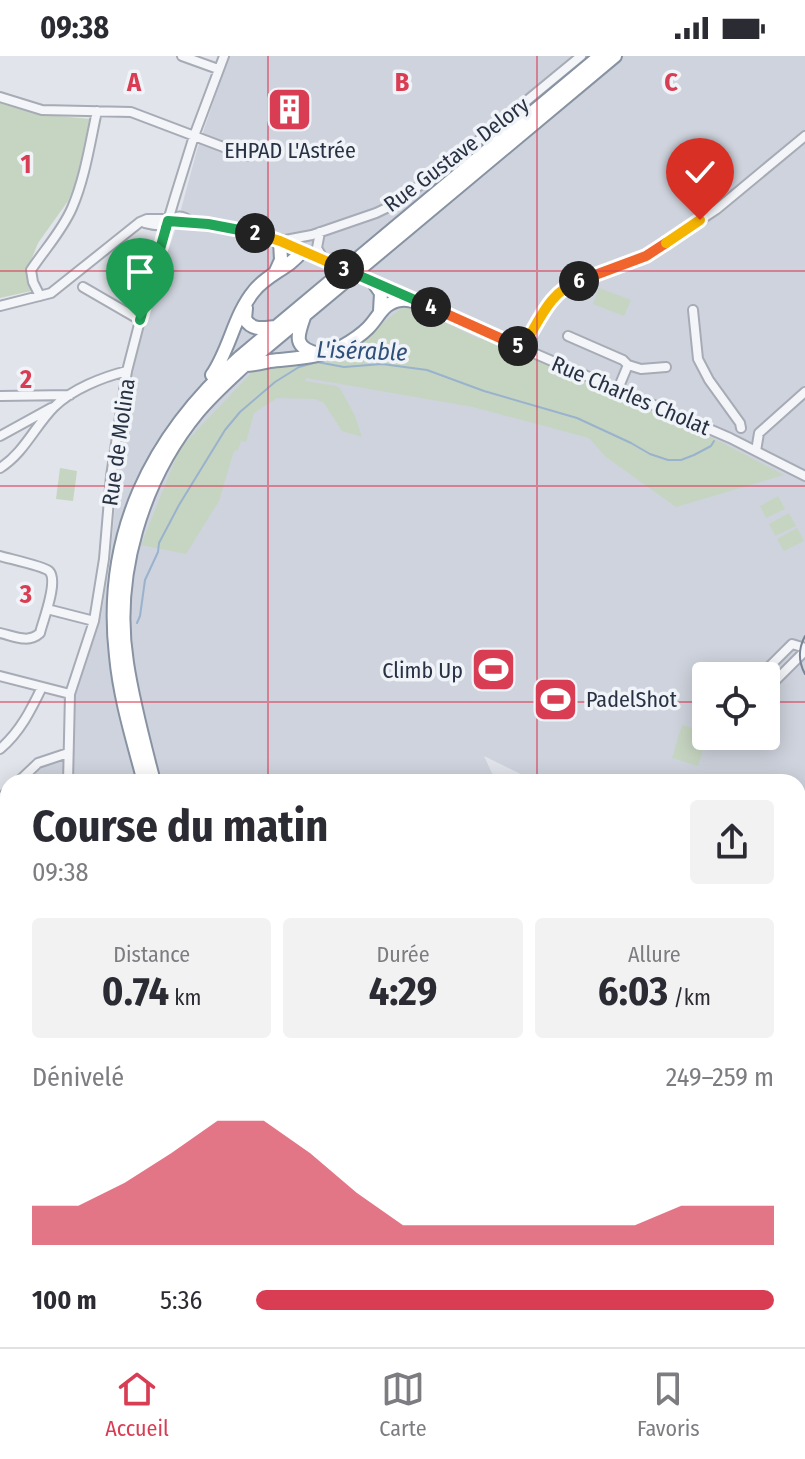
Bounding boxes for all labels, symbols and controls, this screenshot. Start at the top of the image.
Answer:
text: 09:38 [40,10,109,46]
text: A [126,67,142,98]
text: B [395,67,410,98]
text: C [664,67,678,98]
building icon: EHPAD L'Astrée [266,85,314,133]
street label: Rue Gustave Delory [378,91,534,218]
place label: EHPAD L'Astrée [224,137,356,164]
pin [666,138,734,220]
text: 1 [21,149,32,180]
icon: check [678,150,722,194]
pin: 2 [235,213,275,253]
text: 2 [250,219,260,246]
pin [106,238,174,320]
pin: 3 [324,249,364,289]
icon: arrive [118,250,162,294]
text: 3 [339,255,349,282]
pin: 6 [559,261,599,301]
text: 6 [573,267,585,294]
pin: 4 [411,287,451,327]
text: 4 [425,293,437,320]
pin: 5 [498,326,538,366]
text: 5 [513,332,523,359]
water label: L'isérable [316,335,408,367]
street label: Rue Charles Cholat [548,350,715,441]
text: 2 [19,364,32,395]
street label: Rue de Molina [96,377,141,507]
text: 3 [19,579,32,610]
sports icon: Climb Up [470,646,518,694]
place label: Climb Up [382,657,463,684]
map controls [692,662,780,750]
button: locate [692,662,780,750]
sports icon: PadelShot [531,675,579,723]
place label: PadelShot [586,686,678,713]
text: Course du matin [32,800,328,853]
button: share [690,800,774,884]
text: 09:38 [32,857,88,888]
text: Distance [113,941,190,968]
text: Durée [376,941,430,968]
text: Allure [628,941,681,968]
text: 0.74 [102,968,169,1016]
text: 4:29 [369,968,437,1016]
text: 6:03 [598,968,668,1016]
text: km [169,984,202,1011]
text: /km [668,984,711,1011]
text: Dénivelé [32,1062,124,1093]
text: 249–259 m [666,1062,774,1093]
text: 100 m [32,1285,97,1316]
text: 5:36 [160,1285,202,1316]
tab: Accueil [105,1367,169,1442]
tab: Carte [379,1367,427,1442]
tab: Favoris [637,1367,700,1442]

